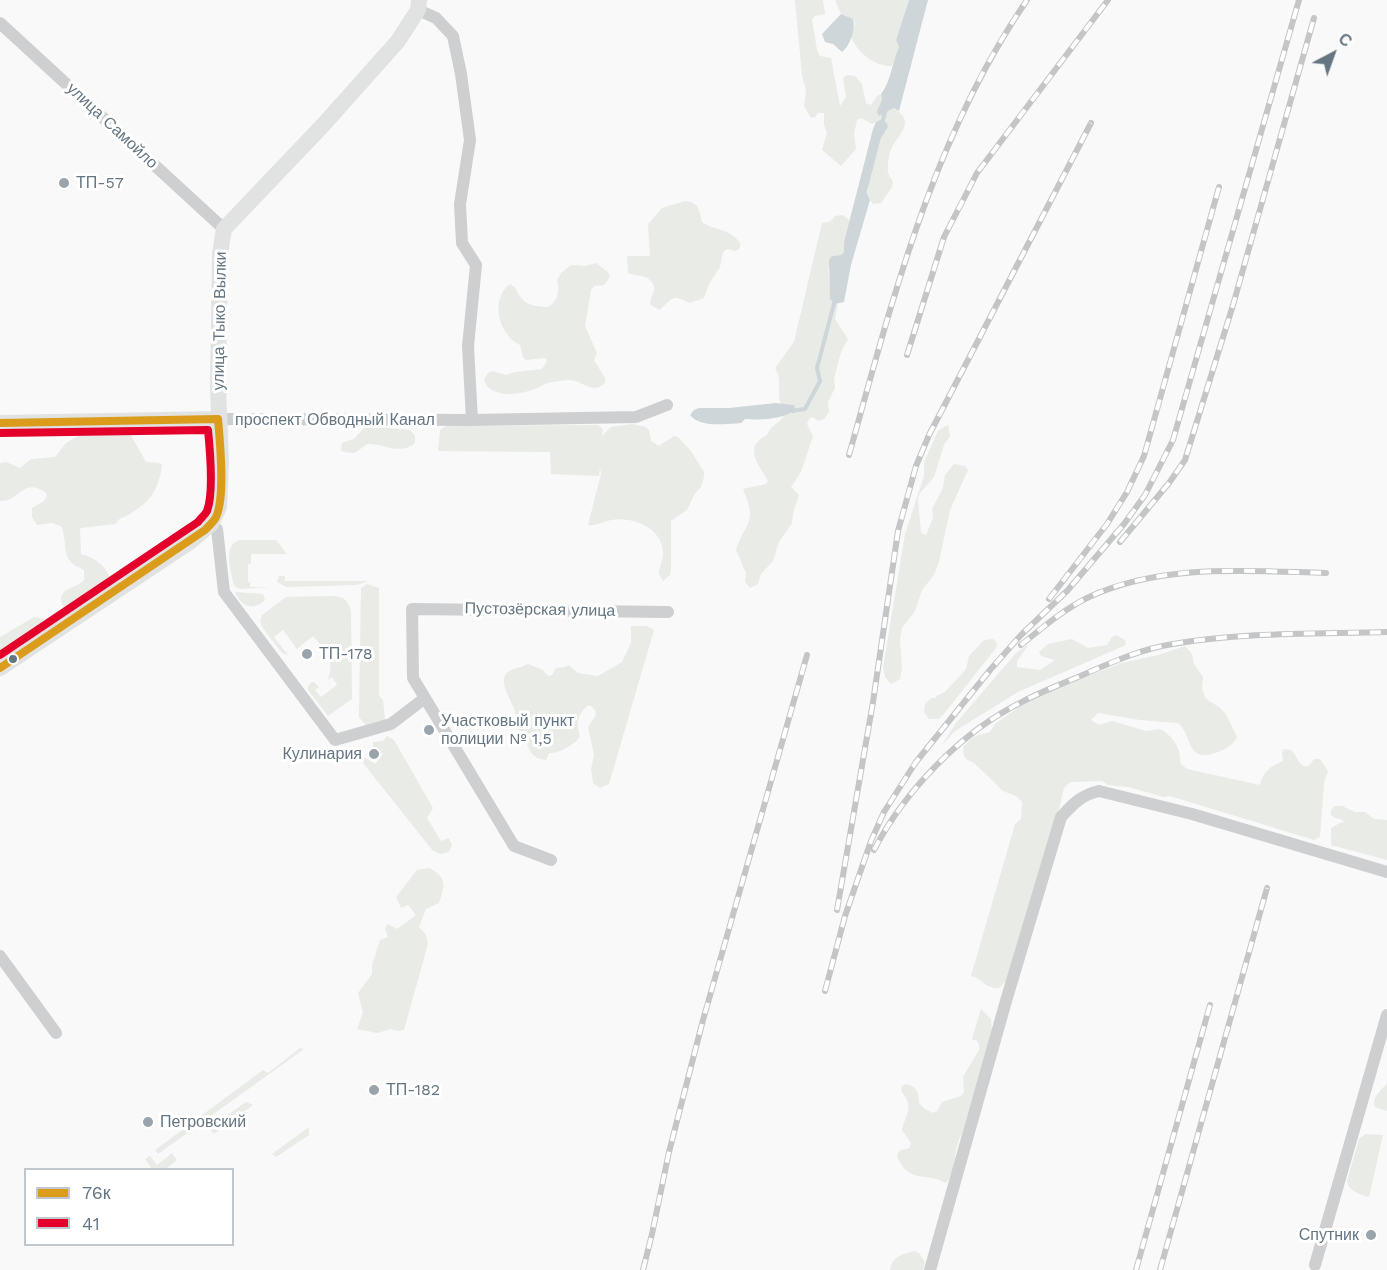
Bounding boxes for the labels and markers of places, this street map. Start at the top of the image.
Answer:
place label: ТП-57 [76,173,124,193]
marker: ТП-57 [57,176,71,190]
place label: ТП-178 [319,644,373,664]
marker: ТП-178 [300,647,314,661]
unlabelled marker [7,653,19,665]
place label: Участковый пункт полиции № 1,5 [441,711,574,749]
marker: Участковый пункт полиции № 1,5 [422,723,436,737]
place label: Кулинария [283,744,362,764]
marker: Кулинария [367,747,381,761]
place label: ТП-182 [386,1080,440,1100]
marker: ТП-182 [367,1083,381,1097]
place label: Петровский [160,1112,246,1132]
marker: Петровский [141,1115,155,1129]
place label: Спутник [1299,1225,1359,1245]
marker: Спутник [1364,1228,1378,1242]

